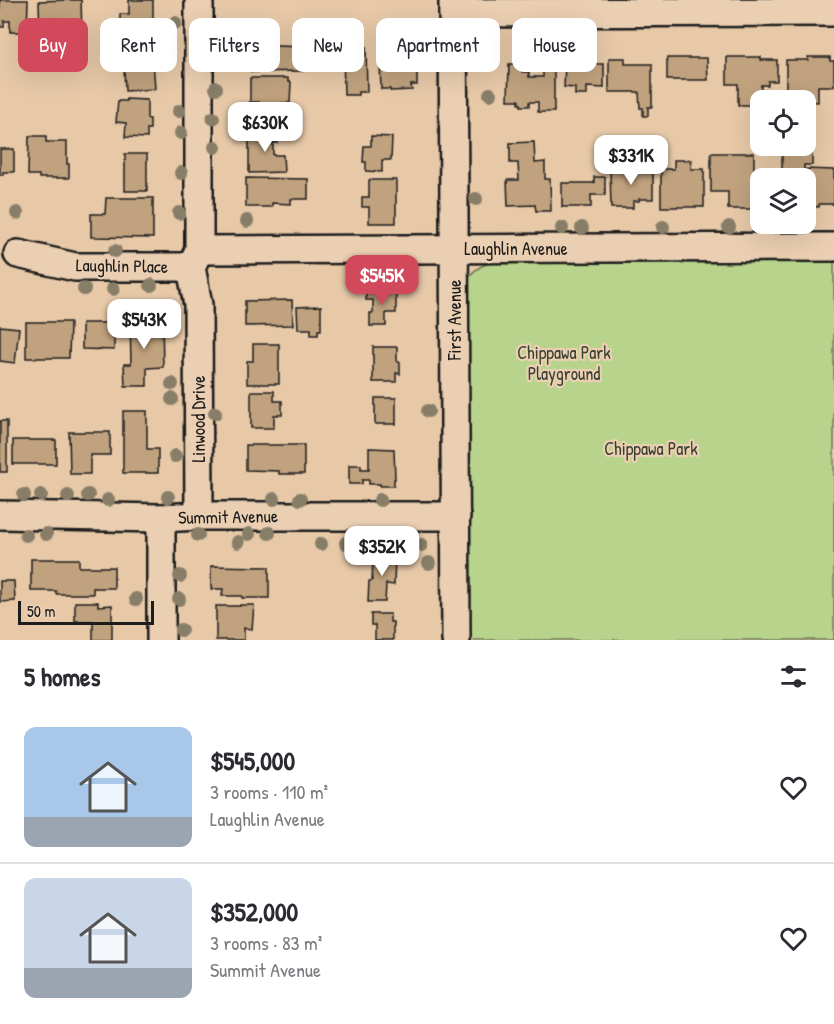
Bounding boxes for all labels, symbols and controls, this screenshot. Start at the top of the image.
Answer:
chip: Buy [18,18,88,72]
chip: Rent [100,18,177,72]
chip: Filters [189,18,280,72]
chip: New [292,18,364,72]
chip: Apartment [376,18,500,72]
chip: House [512,18,597,72]
map controls [750,90,816,234]
button: locate [750,90,816,156]
pin: $630K [223,102,307,153]
text: $630K [242,108,288,135]
pin: $331K [589,135,673,186]
text: $331K [608,141,654,168]
button: layers [750,168,816,234]
street label: Laughlin Avenue [464,236,568,261]
street label: Laughlin Place [76,252,168,279]
pin: $545K [340,255,424,306]
text: $545K [359,261,405,288]
street label: First Avenue [442,280,467,361]
pin: $543K [102,299,186,350]
text: $543K [121,305,167,332]
park label: Chippawa Park Playground [517,340,611,386]
street label: Linwood Drive [186,376,211,462]
park label: Chippawa Park [604,436,698,461]
street label: Summit Avenue [178,503,278,530]
pin: $352K [340,526,424,577]
text: $352K [358,532,406,559]
scale bar [18,598,154,626]
text: 50 m [27,600,56,622]
text: 5 homes [24,659,100,694]
icon: filters [777,660,810,693]
text: $545,000 [210,743,295,778]
icon: home [72,751,144,823]
icon: heart [777,771,810,804]
text: 3 rooms · 110 m² [210,778,328,805]
text: Laughlin Avenue [210,805,325,832]
text: $352,000 [210,894,298,929]
icon: home [72,902,144,974]
icon: heart [777,922,810,955]
text: 3 rooms · 83 m² [210,929,322,956]
text: Summit Avenue [210,956,321,983]

